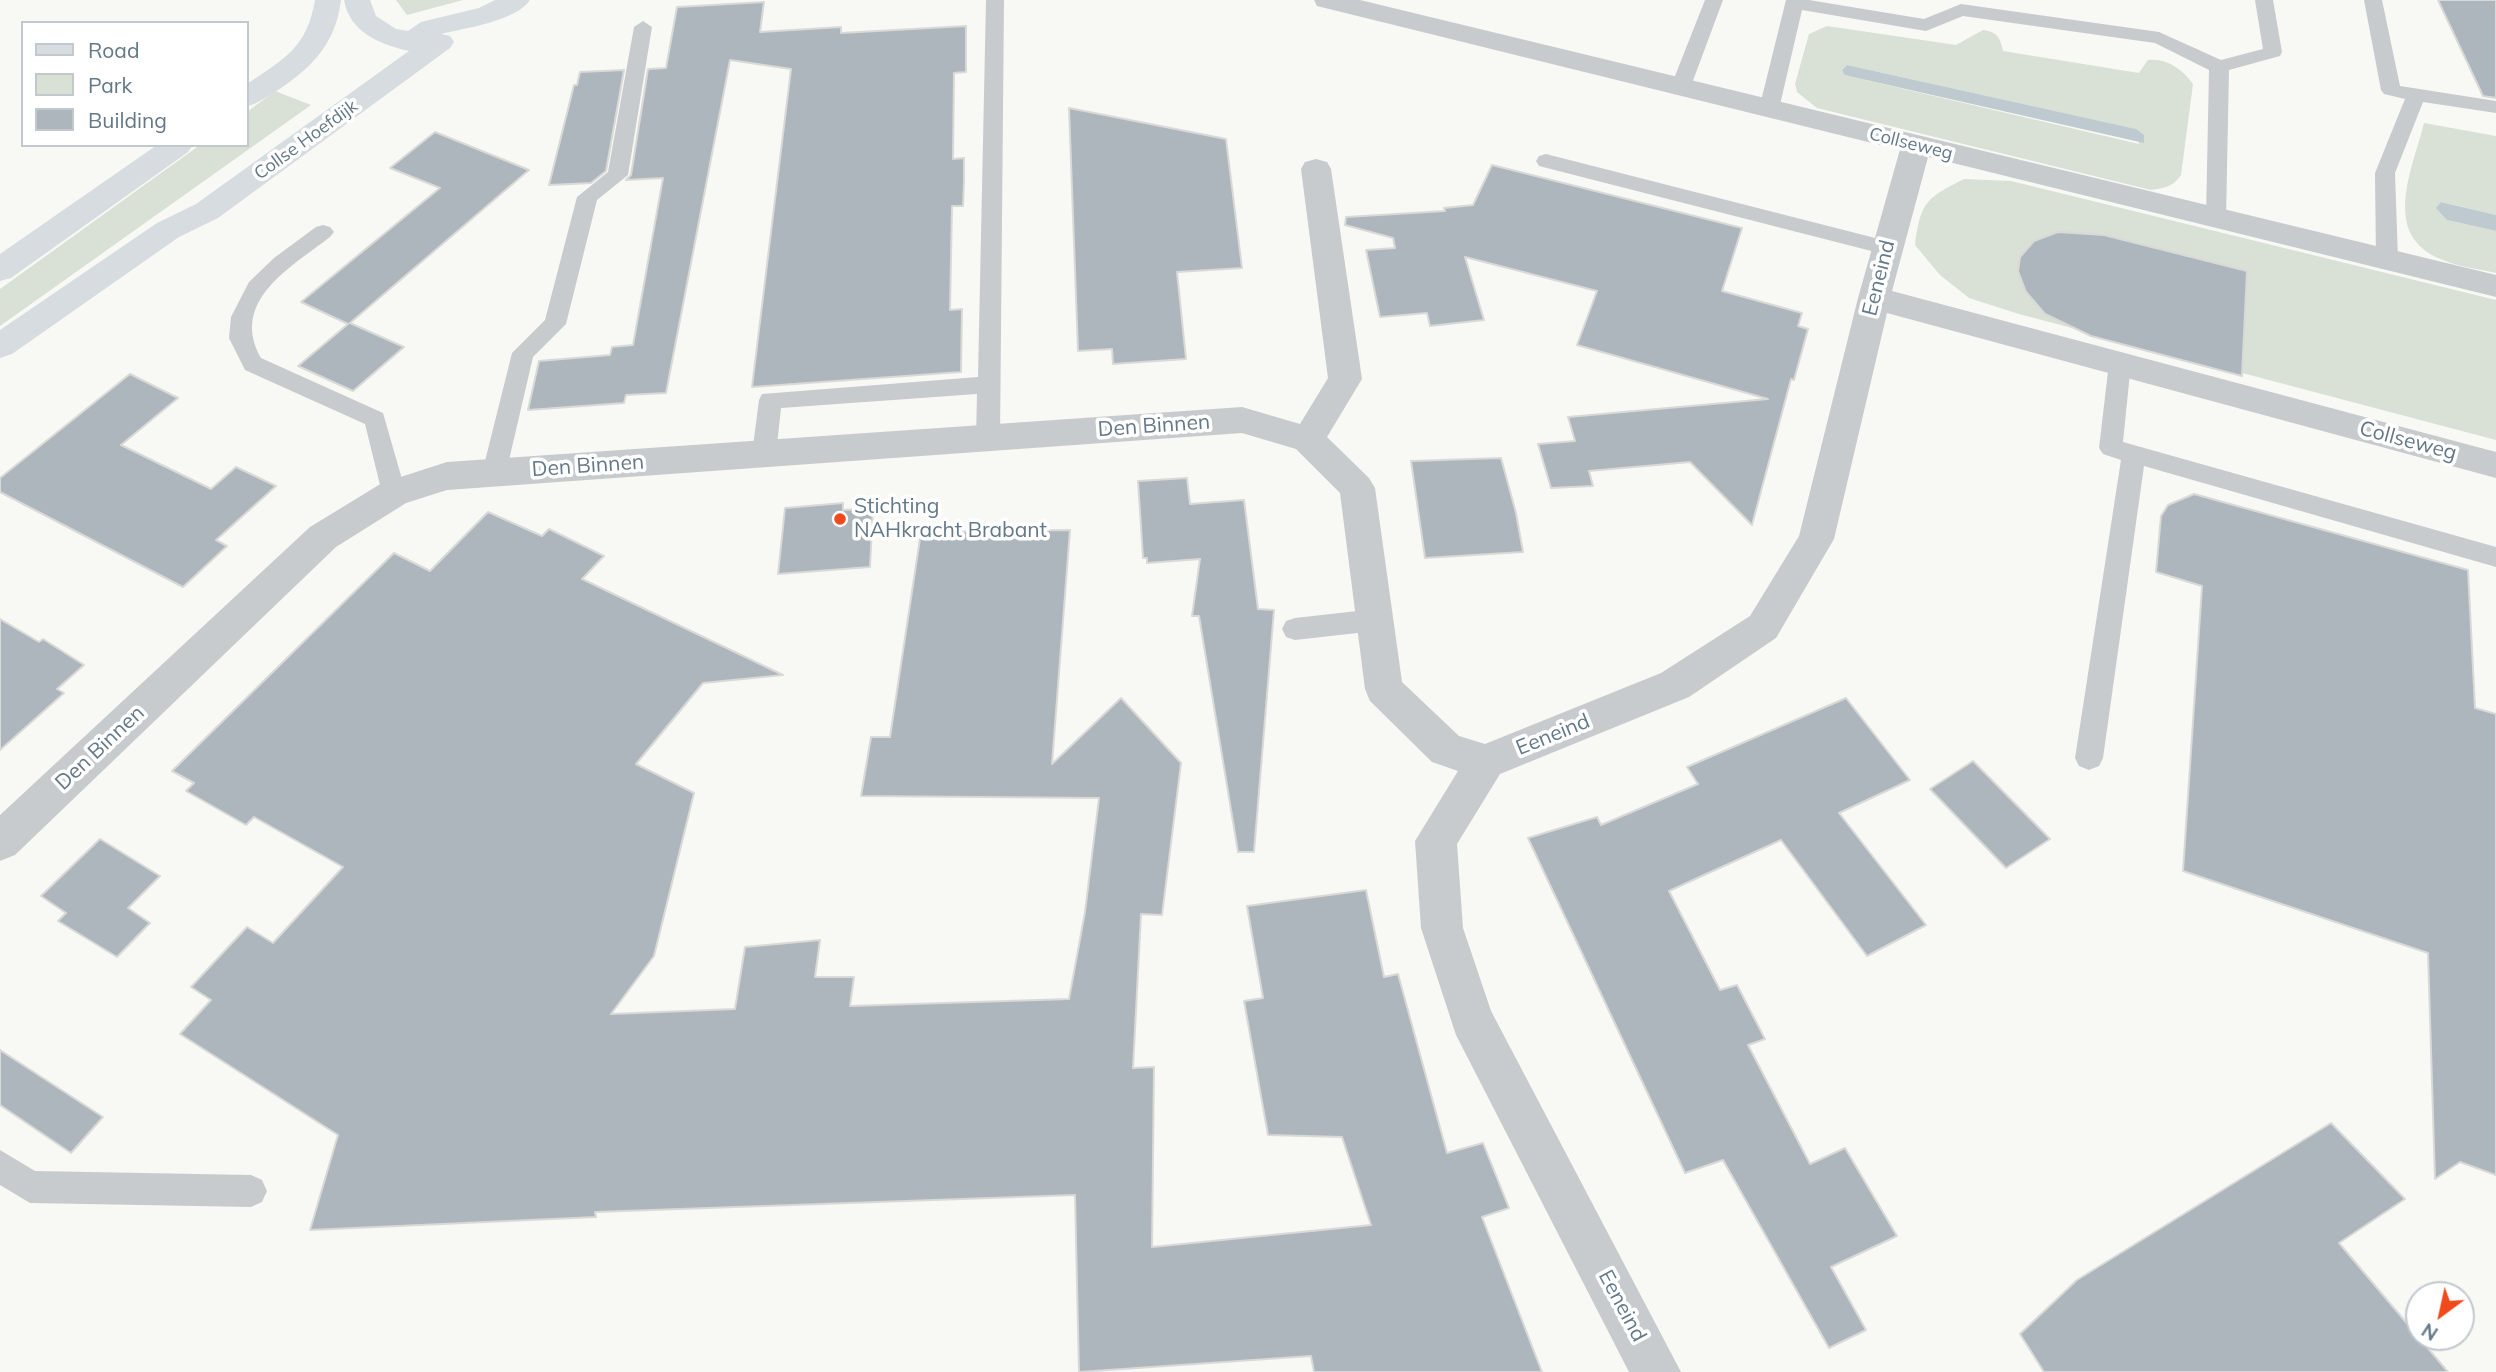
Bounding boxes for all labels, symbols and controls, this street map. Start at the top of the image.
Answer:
legend [21,21,248,147]
text: Road [88,37,139,63]
text: Park [88,72,132,98]
street label: Collse Hoefdijk [250,95,362,185]
text: Building [88,107,167,133]
street label: Collseweg [1867,123,1955,165]
street label: Eeneind [1857,237,1901,319]
street label: Den Binnen [1097,410,1211,442]
street label: Collseweg [2357,416,2459,466]
street label: Den Binnen [531,450,645,482]
place label: Stichting NAHkracht Brabant [854,494,1047,544]
marker: Stichting NAHkracht Brabant [832,511,848,527]
street label: Den Binnen [50,700,150,796]
street label: Eeneind [1512,709,1594,761]
street label: Eeneind [1593,1266,1651,1346]
north arrow [2405,1281,2475,1351]
text: N [2417,1318,2442,1346]

